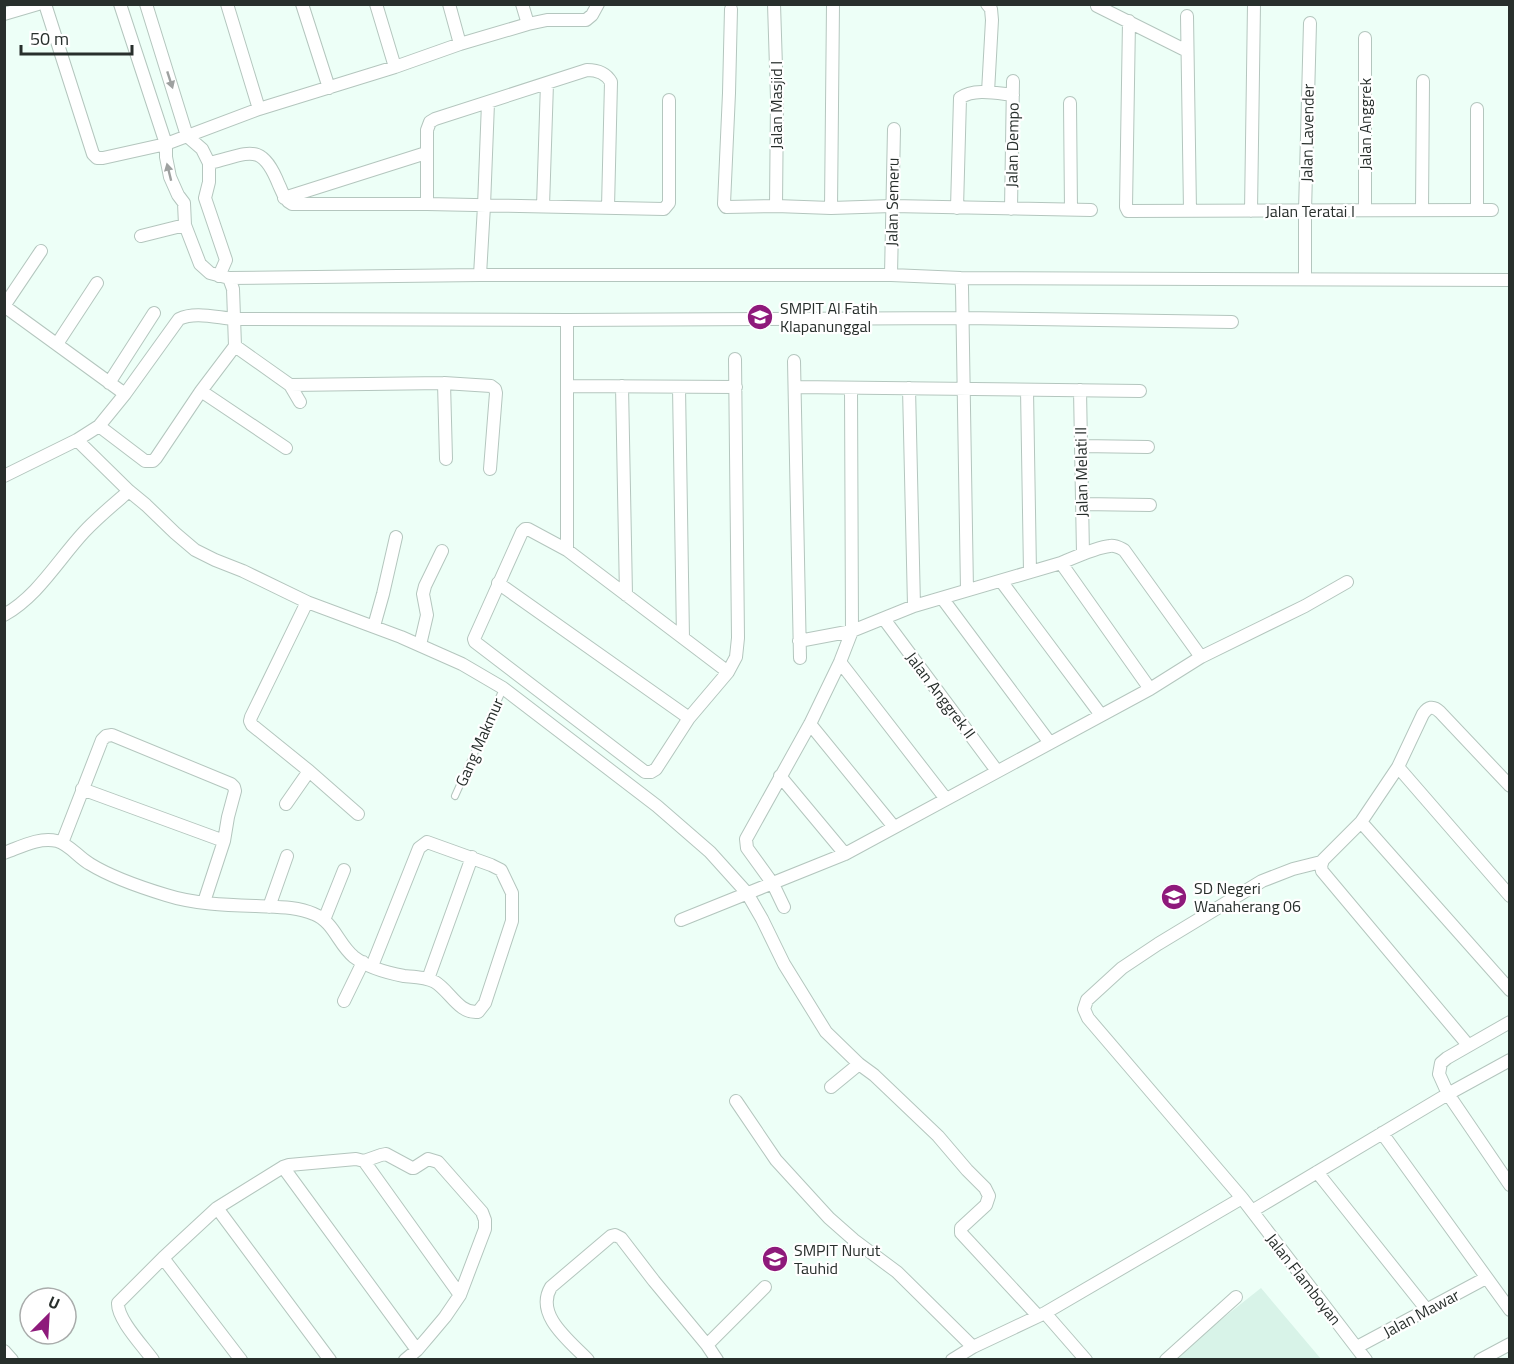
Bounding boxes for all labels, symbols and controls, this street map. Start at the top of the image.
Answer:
scale bar [21,18,132,56]
text: 50 m [30,25,69,52]
street label: Jalan Masjid I [764,61,788,149]
one-way arrow [165,71,175,89]
street label: Jalan Anggrek [1353,78,1377,170]
street label: Jalan Lavender [1294,83,1320,182]
street label: Jalan Dempo [999,102,1025,188]
street label: Jalan Semeru [879,157,905,247]
one-way arrow [164,163,174,181]
street label: Jalan Teratai I [1265,199,1355,223]
place label: SMPIT Al Fatih Klapanunggal [780,296,878,338]
school or university icon: SMPIT Al Fatih Klapanunggal [745,302,775,332]
street label: Jalan Melati II [1068,427,1094,517]
street label: Jalan Anggrek II [900,646,982,744]
street label: Gang Makmur [449,693,509,790]
place label: SD Negeri Wanaherang 06 [1194,876,1301,918]
school or university icon: SD Negeri Wanaherang 06 [1159,882,1189,912]
street label: Jalan Flamboyan [1260,1228,1348,1330]
place label: SMPIT Nurut Tauhid [794,1238,881,1280]
school or university icon: SMPIT Nurut Tauhid [760,1244,790,1274]
street label: Jalan Mawar [1378,1283,1464,1343]
north arrow [18,1286,78,1346]
text: U [44,1289,64,1315]

